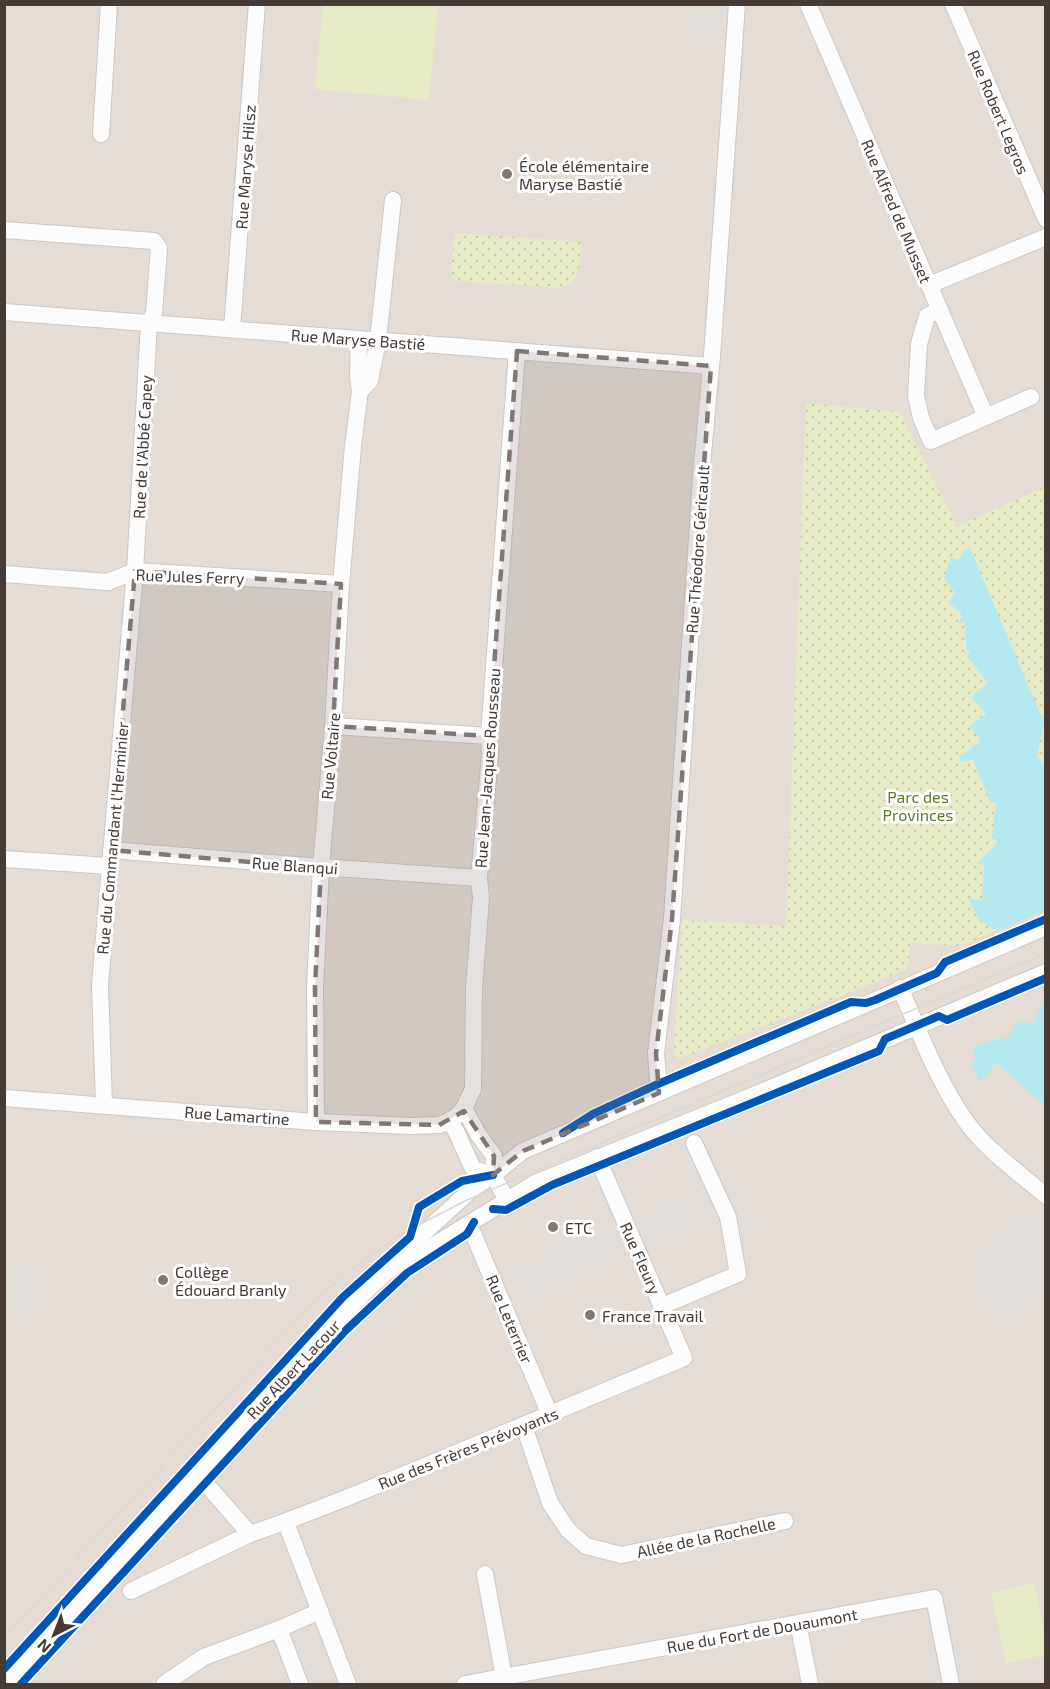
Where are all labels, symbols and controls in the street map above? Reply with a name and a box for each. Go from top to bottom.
street label: Rue Robert Legros [964,47,1034,177]
street label: Rue Maryse Hilsz [231,104,259,230]
street label: Rue Alfred de Musset [858,136,936,286]
place label: École élémentaire Maryse Bastié [519,156,649,193]
marker: École élémentaire Maryse Bastié [500,167,514,181]
street label: Rue Maryse Bastié [290,325,426,353]
street label: Rue de l'Abbé Capey [129,374,155,520]
street label: Rue Théodore Géricault [682,464,712,634]
street label: Rue Jules Ferry [135,565,245,587]
street label: Rue Jean-Jacques Rousseau [471,667,503,869]
street label: Rue Voltaire [317,712,343,800]
street label: Rue du Commandant l'Herminier [92,720,132,955]
park label: Parc des Provinces [883,787,953,824]
street label: Rue Blanqui [251,853,339,877]
street label: Rue Lamartine [184,1102,290,1128]
place label: ETC [565,1218,592,1237]
street label: Rue Fleury [617,1219,666,1298]
marker: ETC [546,1220,560,1234]
place label: Collège Édouard Branly [175,1262,287,1299]
street label: Rue Leterrier [483,1272,537,1367]
marker: Collège Édouard Branly [156,1273,170,1287]
place label: France Travail [602,1306,703,1325]
marker: France Travail [583,1308,597,1322]
street label: Rue Albert Lacour [242,1315,344,1423]
street label: Rue des Frères Prévoyants [375,1403,561,1493]
street label: Allée de la Rochelle [635,1513,777,1561]
street label: Rue du Fort de Douaumont [665,1604,859,1656]
north arrow [24,1605,84,1665]
text: N [33,1636,54,1657]

